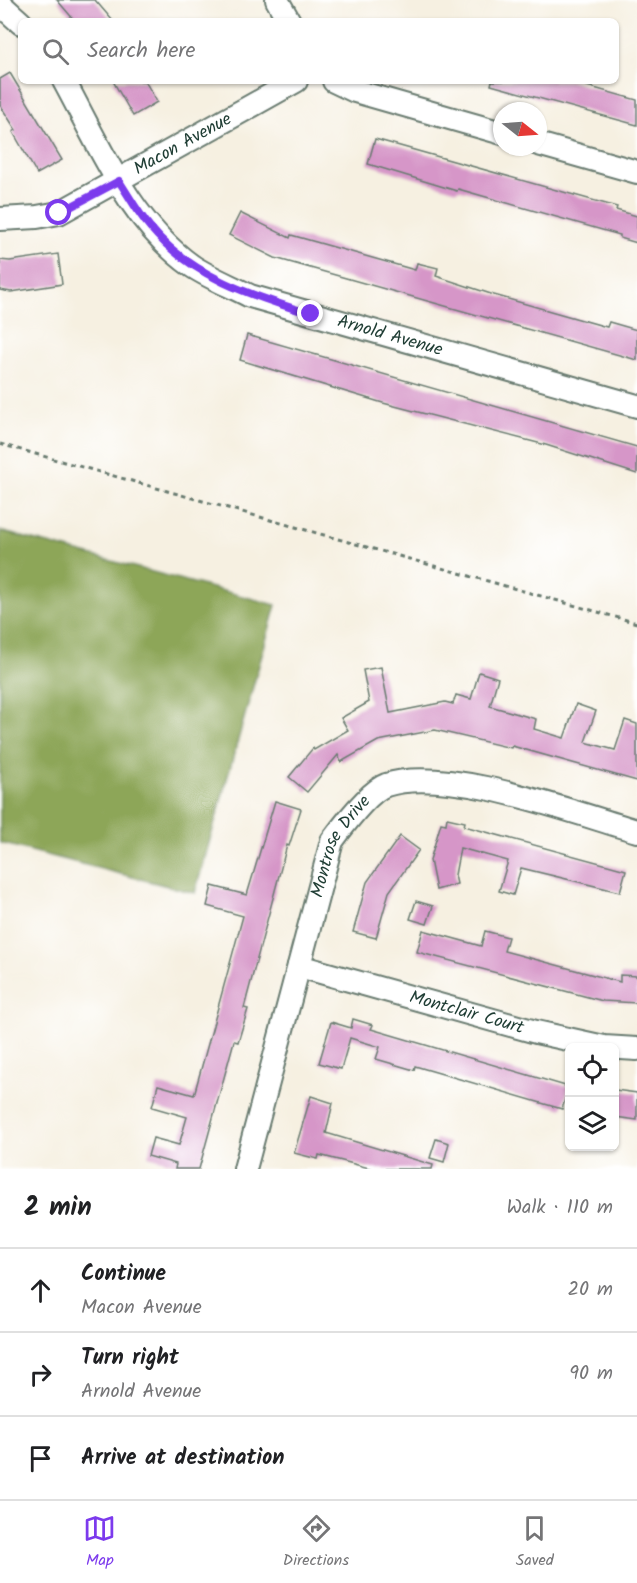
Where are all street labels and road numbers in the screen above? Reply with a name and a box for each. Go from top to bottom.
street label: Macon Avenue [128,105,237,183]
street label: Arnold Avenue [334,307,446,365]
street label: Montrose Drive [303,788,378,901]
street label: Montclair Court [406,983,528,1043]

